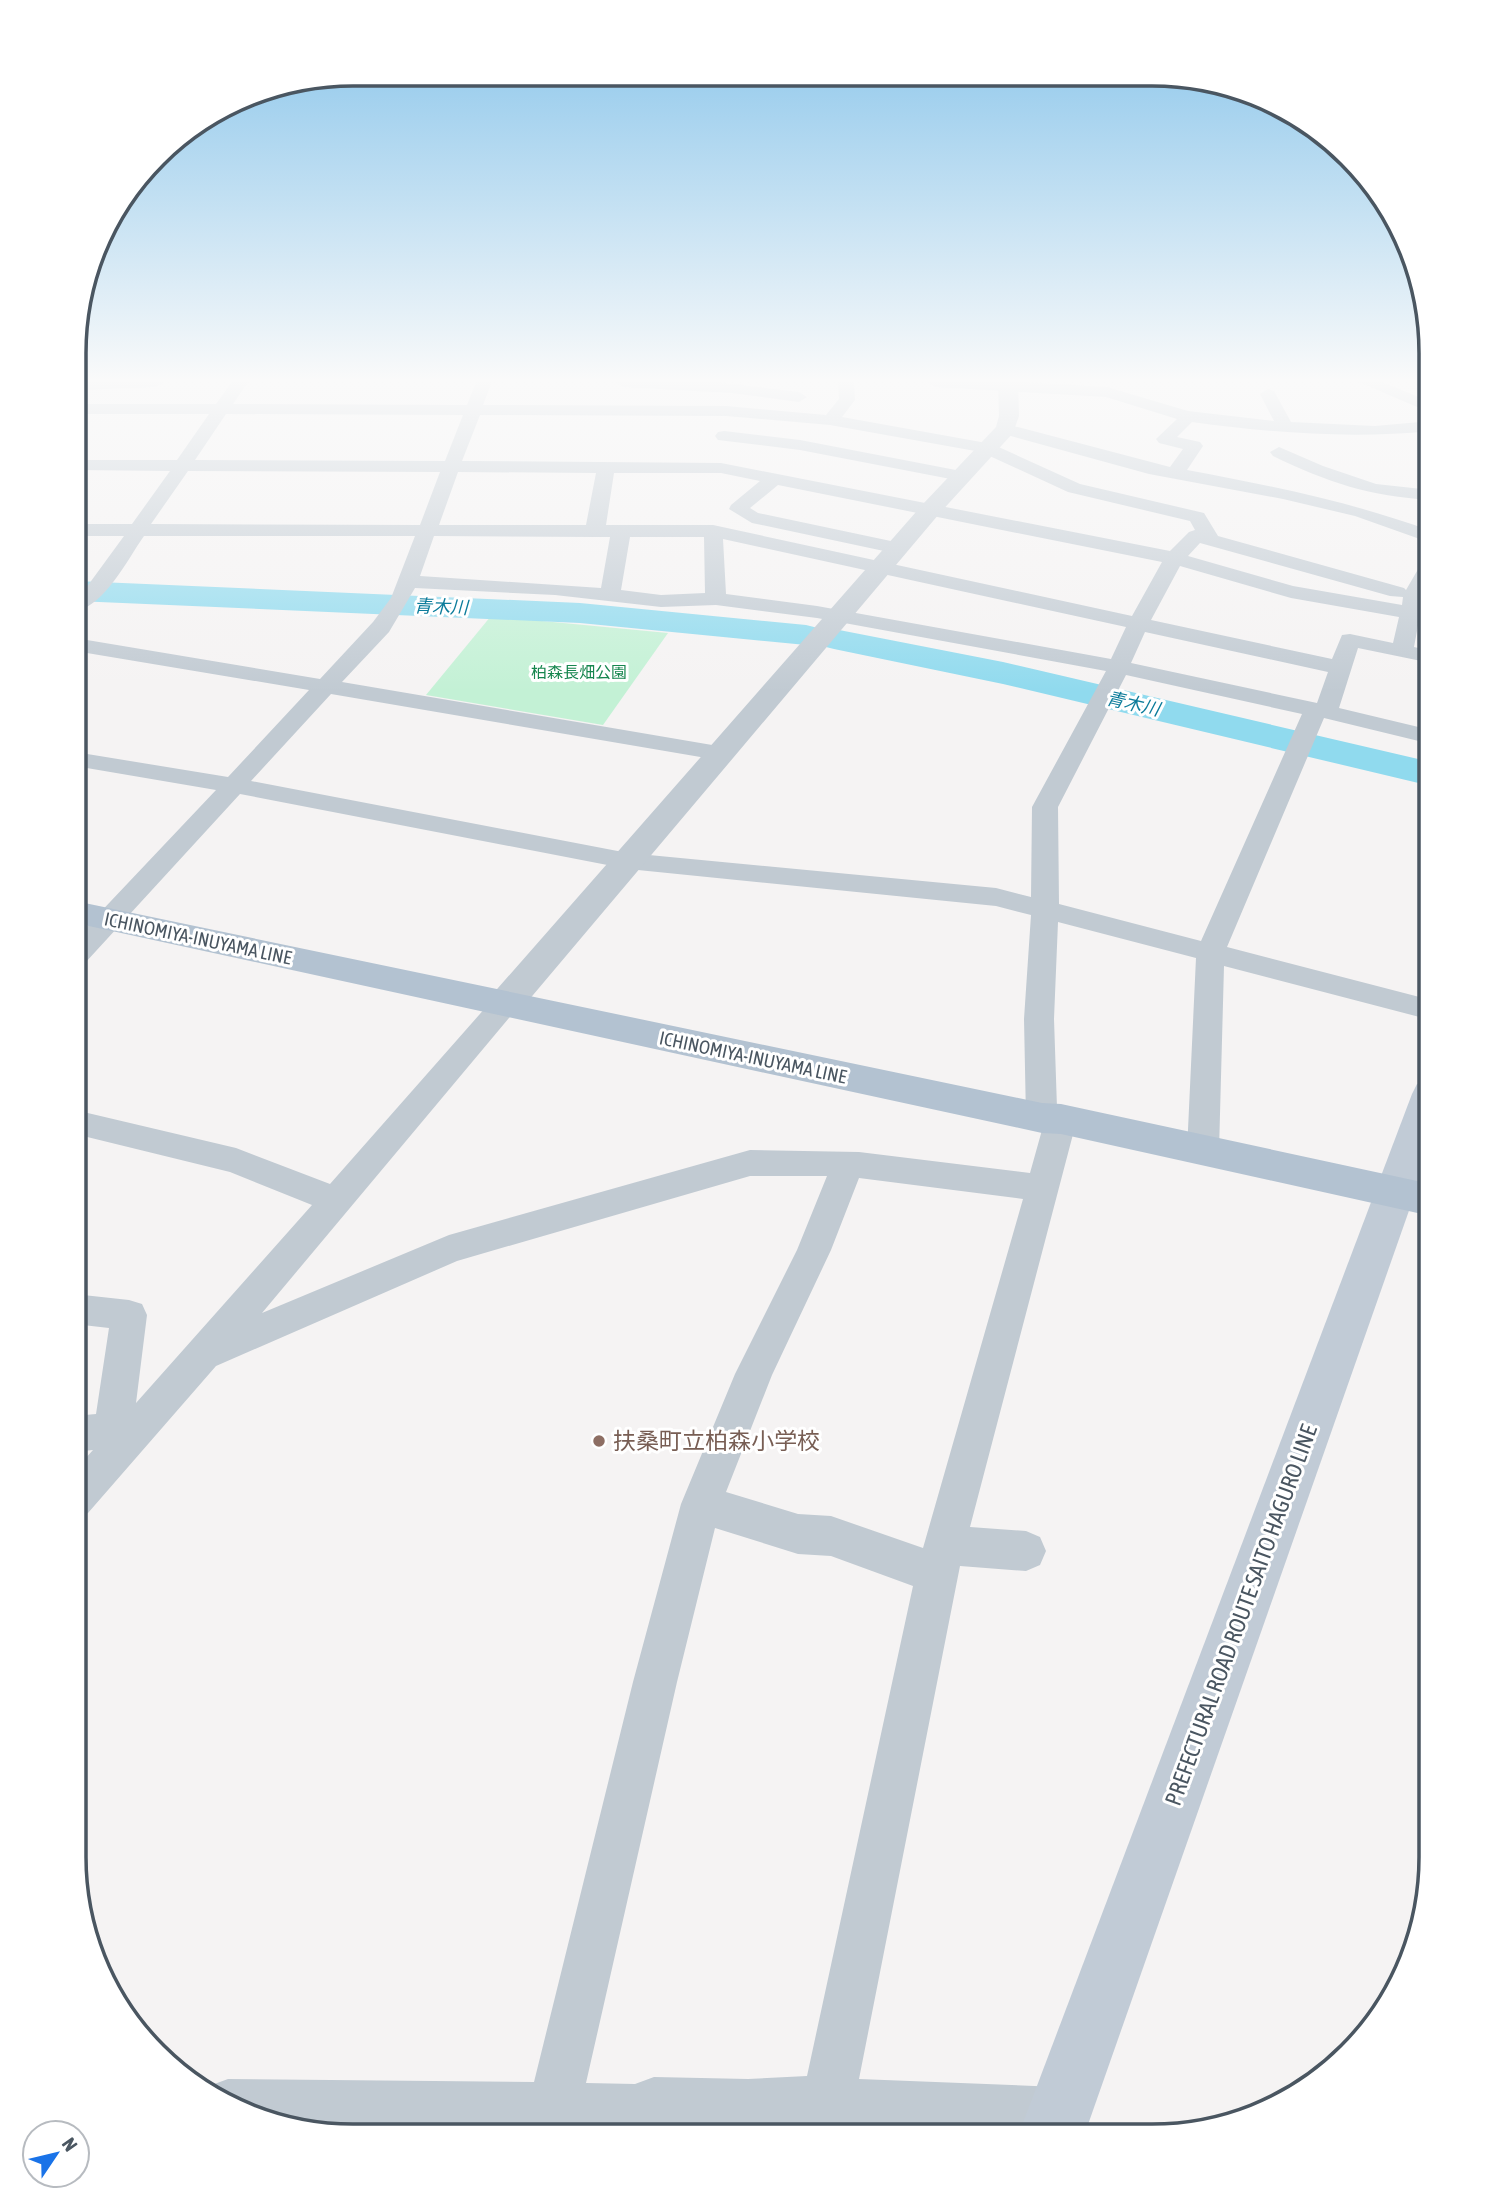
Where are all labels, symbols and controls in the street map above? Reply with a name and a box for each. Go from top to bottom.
water label: 青木川 [414,595,470,618]
park label: 柏森長畑公園 [531,663,627,681]
water label: 青木川 [1104,687,1164,720]
street label: ICHINOMIYA-INUYAMA LINE [102,907,294,969]
street label: ICHINOMIYA-INUYAMA LINE [657,1026,849,1088]
street label: PREFECTURAL ROAD ROUTE SAITO HAGURO LINE [1160,1421,1322,1809]
place label: 扶桑町立柏森小学校 [613,1428,820,1454]
marker: 扶桑町立柏森小学校 [591,1433,607,1449]
north arrow [21,2119,91,2189]
text: N [58,2133,82,2155]

